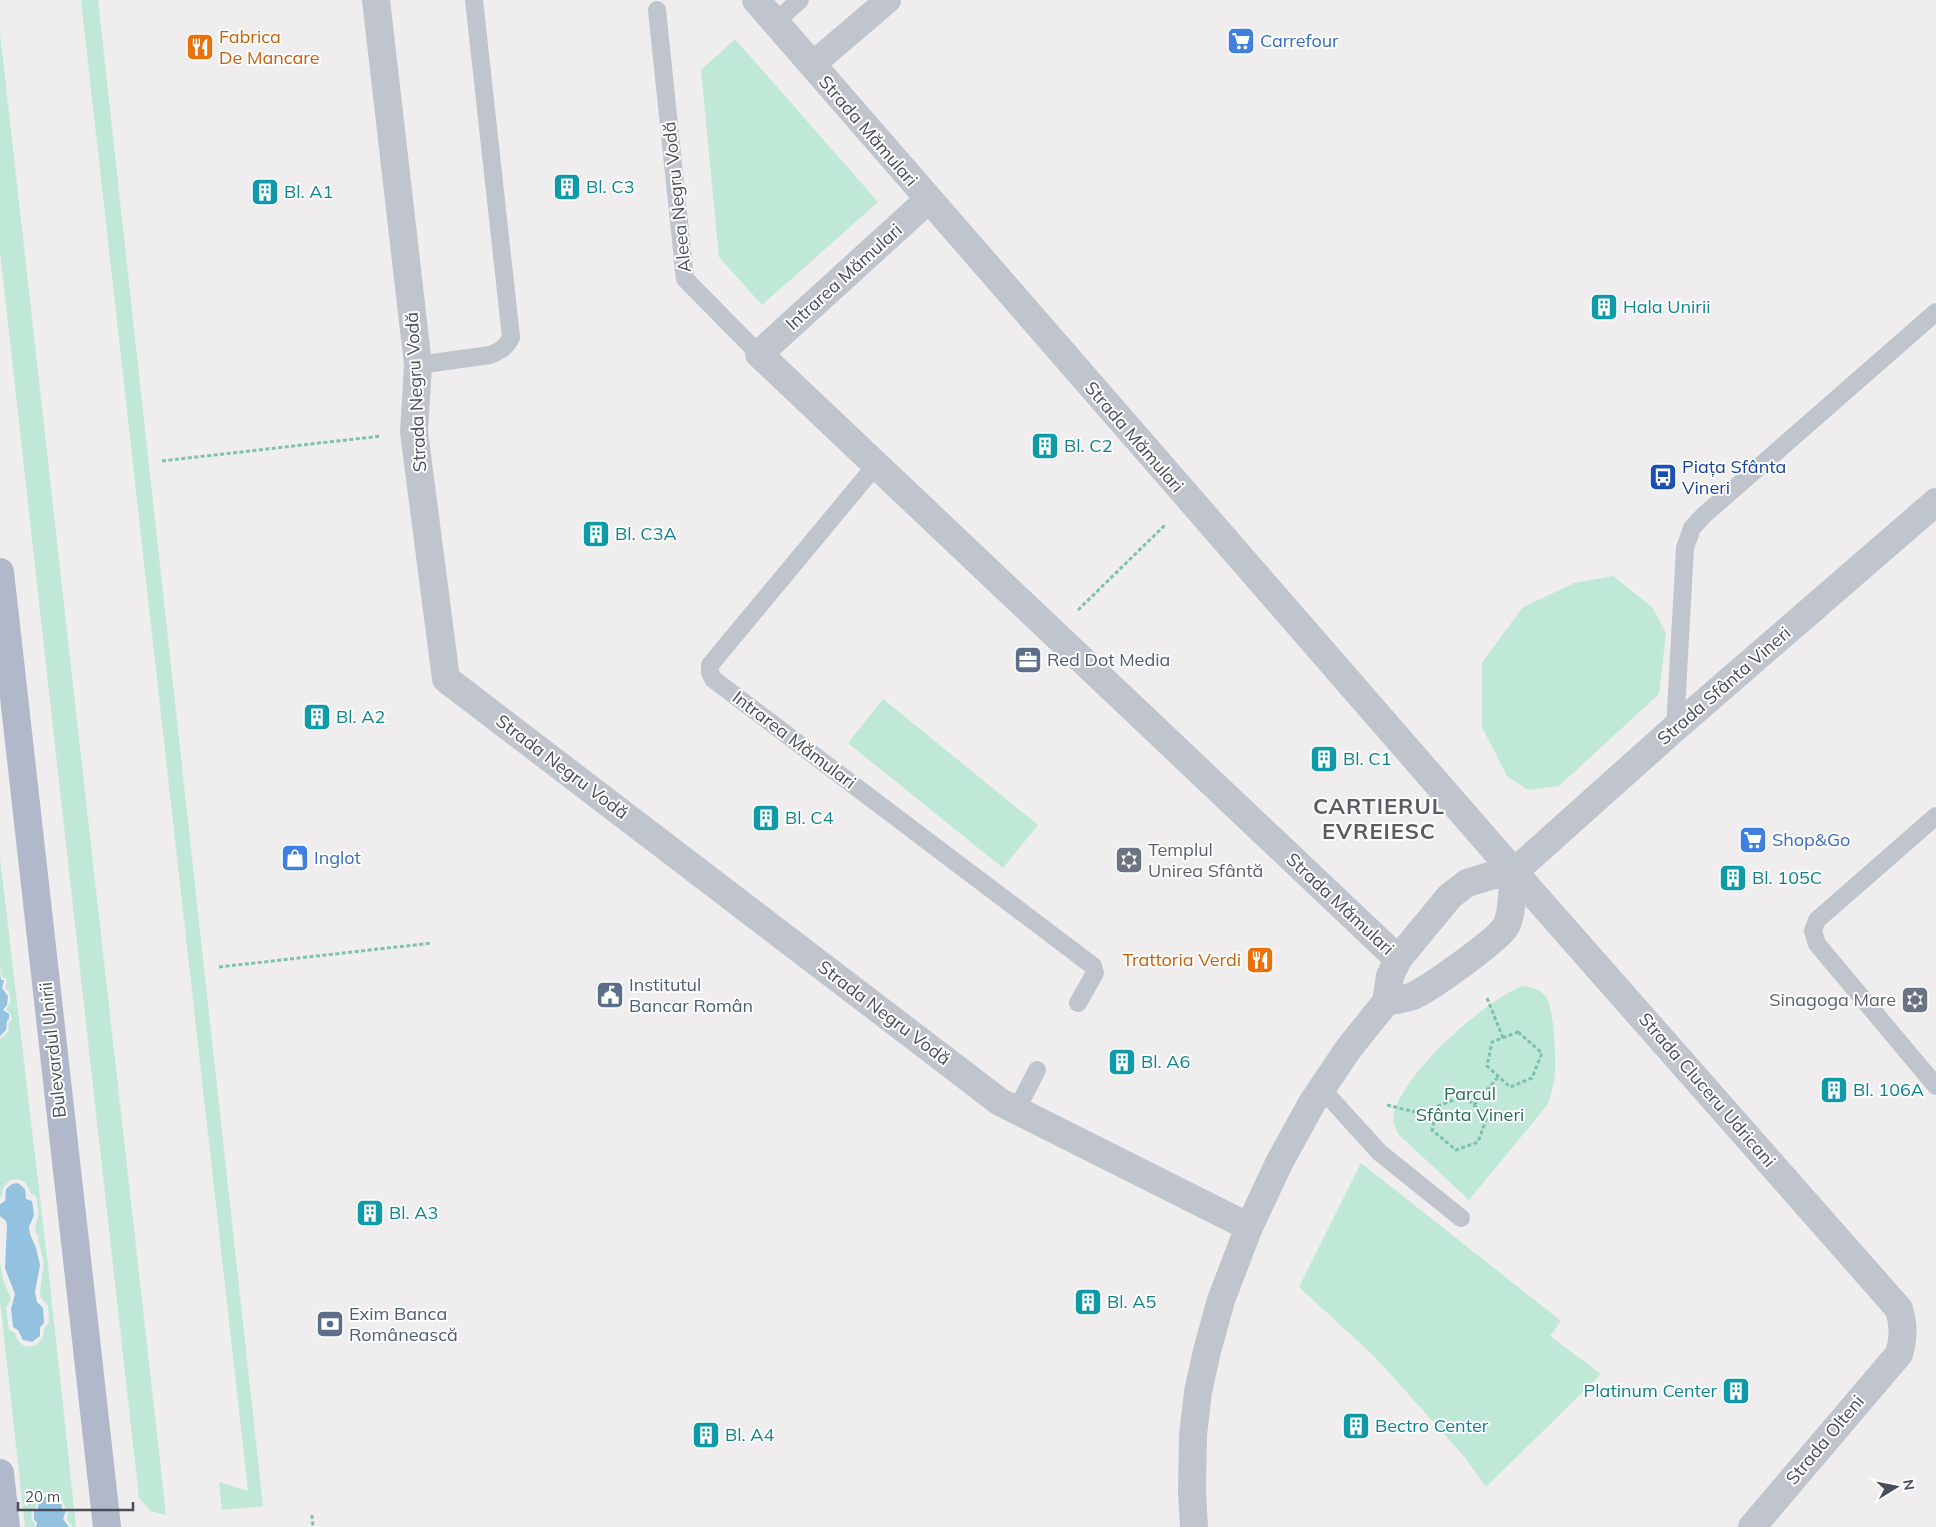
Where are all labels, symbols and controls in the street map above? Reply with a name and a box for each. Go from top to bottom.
place label: Fabrica De Mancare [219,25,320,69]
supermarket icon: Carrefour [1226,26,1256,56]
place label: Carrefour [1260,29,1339,52]
restaurant icon: Fabrica De Mancare [185,32,215,62]
street label: Strada Mămulari [814,71,923,191]
street label: Aleea Negru Vodă [657,120,696,274]
building icon: Bl. C3 [552,172,582,202]
place label: Bl. C3 [586,175,634,198]
building icon: Bl. A1 [250,177,280,207]
place label: Bl. A1 [284,180,333,203]
street label: Intrarea Mămulari [781,218,907,335]
building icon: Hala Unirii [1589,292,1619,322]
place label: Hala Unirii [1623,295,1710,318]
street label: Strada Negru Vodă [400,311,431,473]
street label: Strada Mămulari [1080,377,1189,497]
building icon: Bl. C2 [1030,431,1060,461]
place label: Bl. C2 [1064,434,1112,457]
place label: Piața Sfânta Vineri [1682,455,1786,499]
bus stop icon: Piața Sfânta Vineri [1648,462,1678,492]
building icon: Bl. C3A [581,519,611,549]
place label: Bl. C3A [615,522,677,545]
street label: Strada Sfânta Vineri [1652,621,1795,750]
office icon: Red Dot Media [1013,645,1043,675]
place label: Red Dot Media [1047,648,1170,671]
street label: Intrarea Mămulari [728,686,861,794]
building icon: Bl. A2 [302,702,332,732]
place label: Bl. A2 [336,705,385,728]
street label: Strada Negru Vodă [491,709,633,824]
building icon: Bl. C1 [1309,744,1339,774]
place label: Bl. C1 [1343,747,1391,770]
district label: CARTIERUL EVREIESC [1313,792,1445,845]
building icon: Bl. C4 [751,803,781,833]
place label: Bl. C4 [785,806,834,829]
supermarket icon: Shop&Go [1738,825,1768,855]
place label: Shop&Go [1772,828,1850,851]
place label: Templul Unirea Sfântă [1148,838,1263,882]
shop icon: Inglot [280,843,310,873]
synagogue icon: Templul Unirea Sfântă [1114,845,1144,875]
place label: Inglot [314,846,361,869]
street label: Strada Mămulari [1282,848,1399,960]
building icon: Bl. 105C [1718,863,1748,893]
place label: Bl. 105C [1752,866,1822,889]
restaurant icon: Trattoria Verdi [1245,945,1275,975]
place label: Trattoria Verdi [1123,948,1241,971]
street label: Strada Negru Vodă [813,955,955,1070]
place label: Institutul Bancar Român [629,973,753,1017]
public building icon: Institutul Bancar Român [595,980,625,1010]
street label: Bulevardul Unirii [34,981,71,1119]
synagogue icon: Sinagoga Mare [1900,985,1930,1015]
place label: Sinagoga Mare [1769,988,1896,1011]
street label: Strada Cluceru Udricani [1634,1008,1781,1172]
building icon: Bl. A6 [1107,1047,1137,1077]
place label: Bl. A6 [1141,1050,1190,1073]
building icon: Bl. 106A [1819,1075,1849,1105]
place label: Bl. 106A [1853,1078,1924,1101]
park label: Parcul Sfânta Vineri [1416,1082,1524,1126]
building icon: Bl. A3 [355,1198,385,1228]
place label: Bl. A3 [389,1201,438,1224]
building icon: Bl. A5 [1073,1287,1103,1317]
place label: Bl. A5 [1107,1290,1157,1313]
place label: Exim Banca Românească [349,1302,458,1346]
bank icon: Exim Banca Românească [315,1309,345,1339]
building icon: Platinum Center [1721,1376,1751,1406]
place label: Platinum Center [1584,1379,1717,1402]
street label: Strada Olteni [1780,1390,1869,1489]
building icon: Bectro Center [1341,1411,1371,1441]
place label: Bectro Center [1375,1414,1489,1437]
building icon: Bl. A4 [691,1420,721,1450]
place label: Bl. A4 [725,1423,775,1446]
north arrow [1871,1462,1921,1512]
text: N [1899,1478,1919,1492]
scale bar [18,1480,132,1512]
text: 20 m [25,1487,60,1506]

